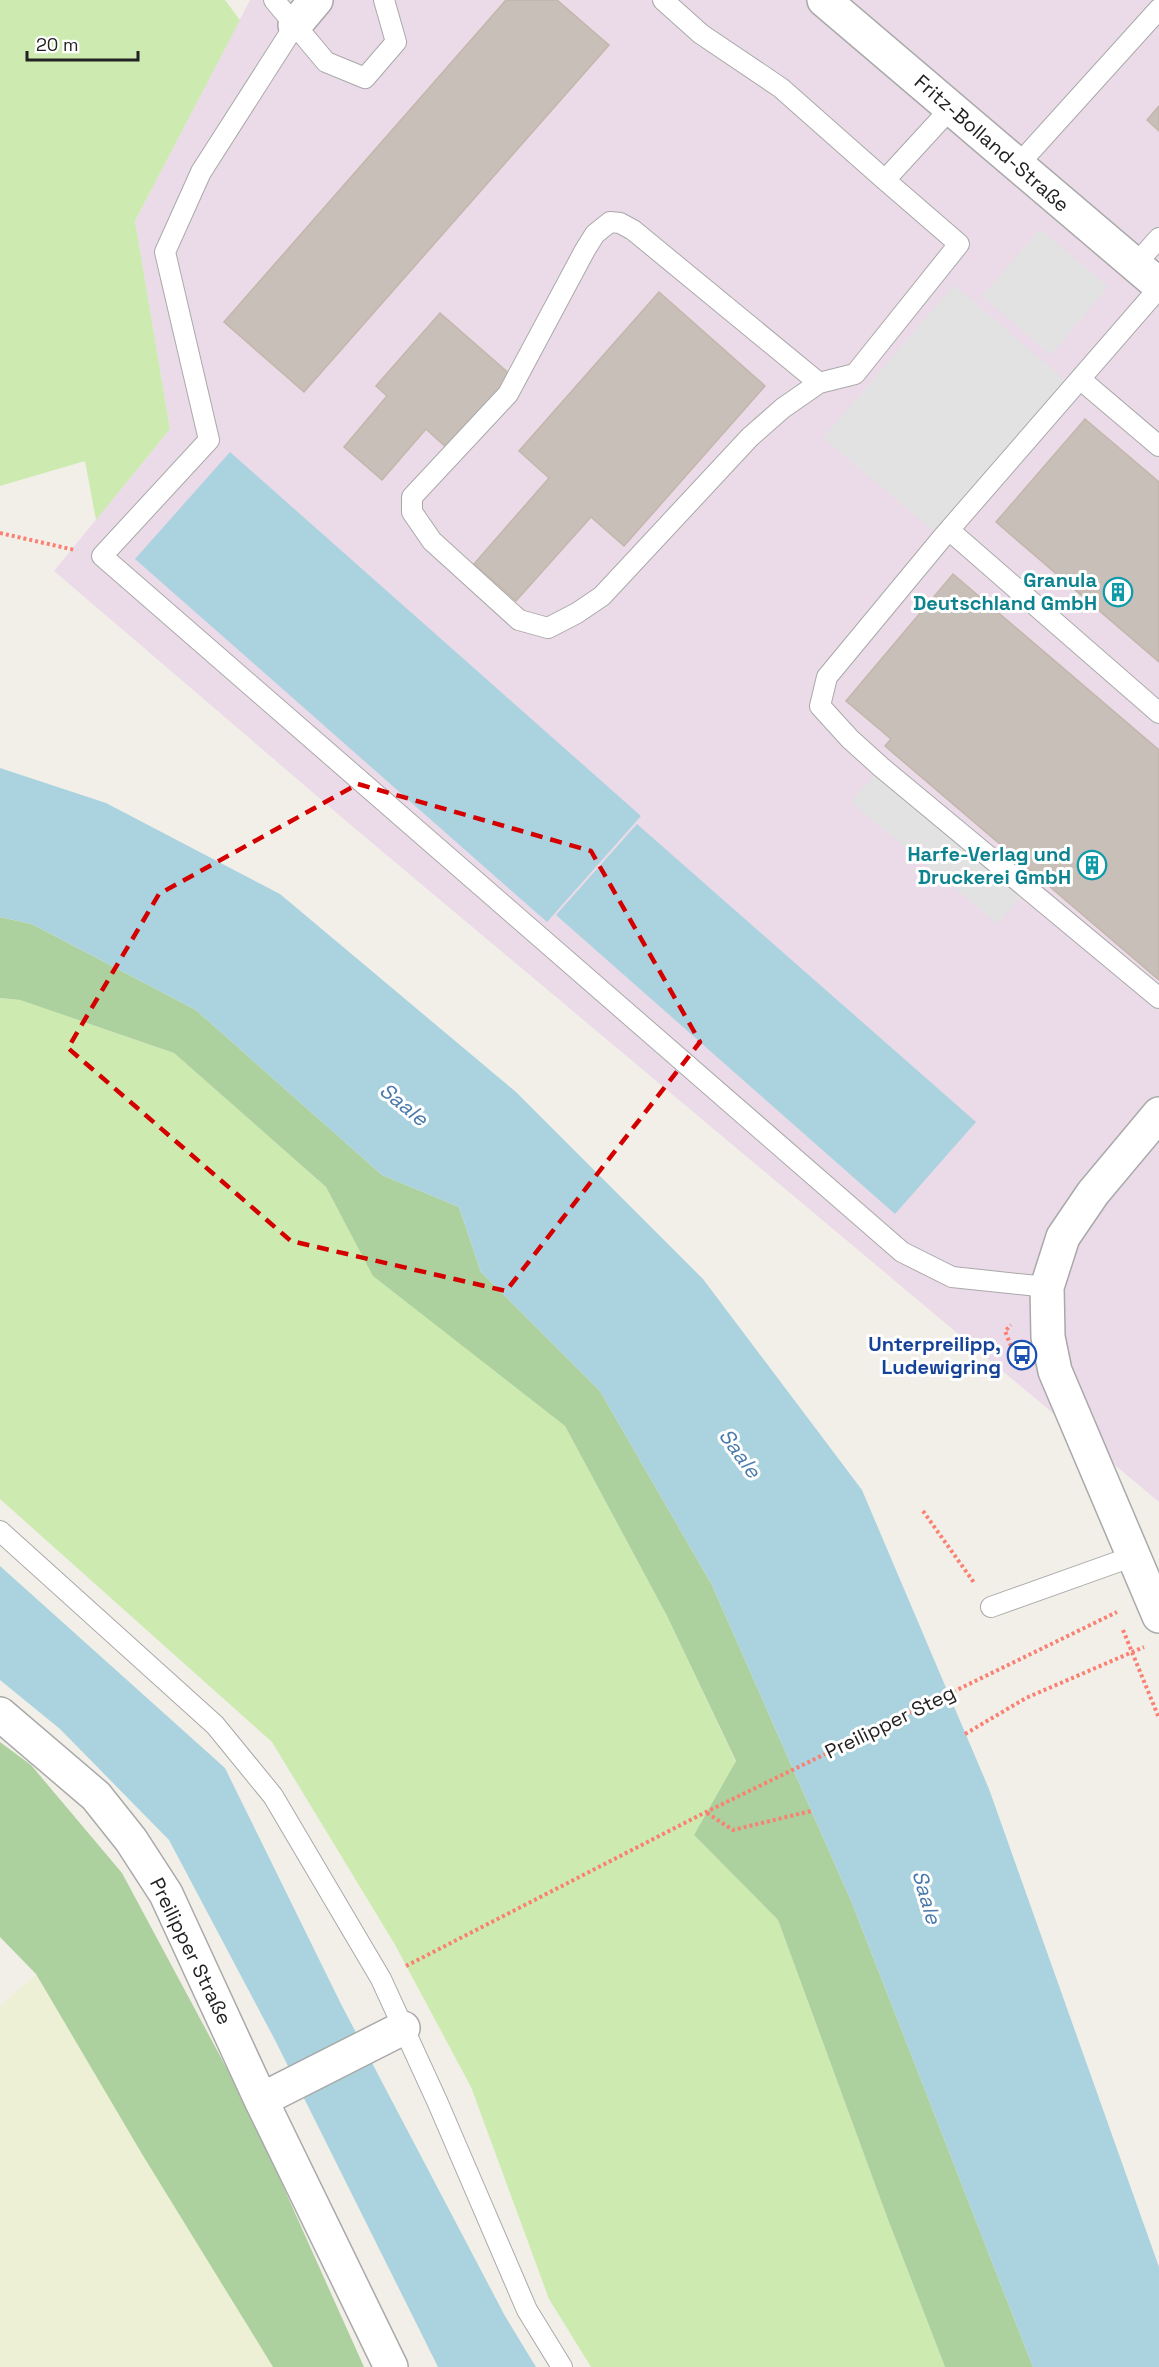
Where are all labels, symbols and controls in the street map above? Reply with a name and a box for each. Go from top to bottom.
scale bar [27,24,138,62]
text: 20 m [36,33,79,56]
street label: Fritz-Bolland-Straße [909,69,1075,217]
place label: Granula Deutschland GmbH [913,567,1097,616]
building icon: Granula Deutschland GmbH [1102,576,1134,608]
place label: Harfe-Verlag und Druckerei GmbH [907,841,1071,890]
building icon: Harfe-Verlag und Druckerei GmbH [1076,849,1108,881]
water label: Saale [374,1076,435,1133]
place label: Unterpreilipp, Ludewigring [868,1331,1001,1380]
bus stop icon: Unterpreilipp, Ludewigring [1006,1339,1038,1371]
water label: Saale [713,1423,768,1484]
street label: Preilipper Steg [821,1679,959,1765]
water label: Saale [906,1867,948,1928]
street label: Preilipper Straße [144,1873,238,2029]

